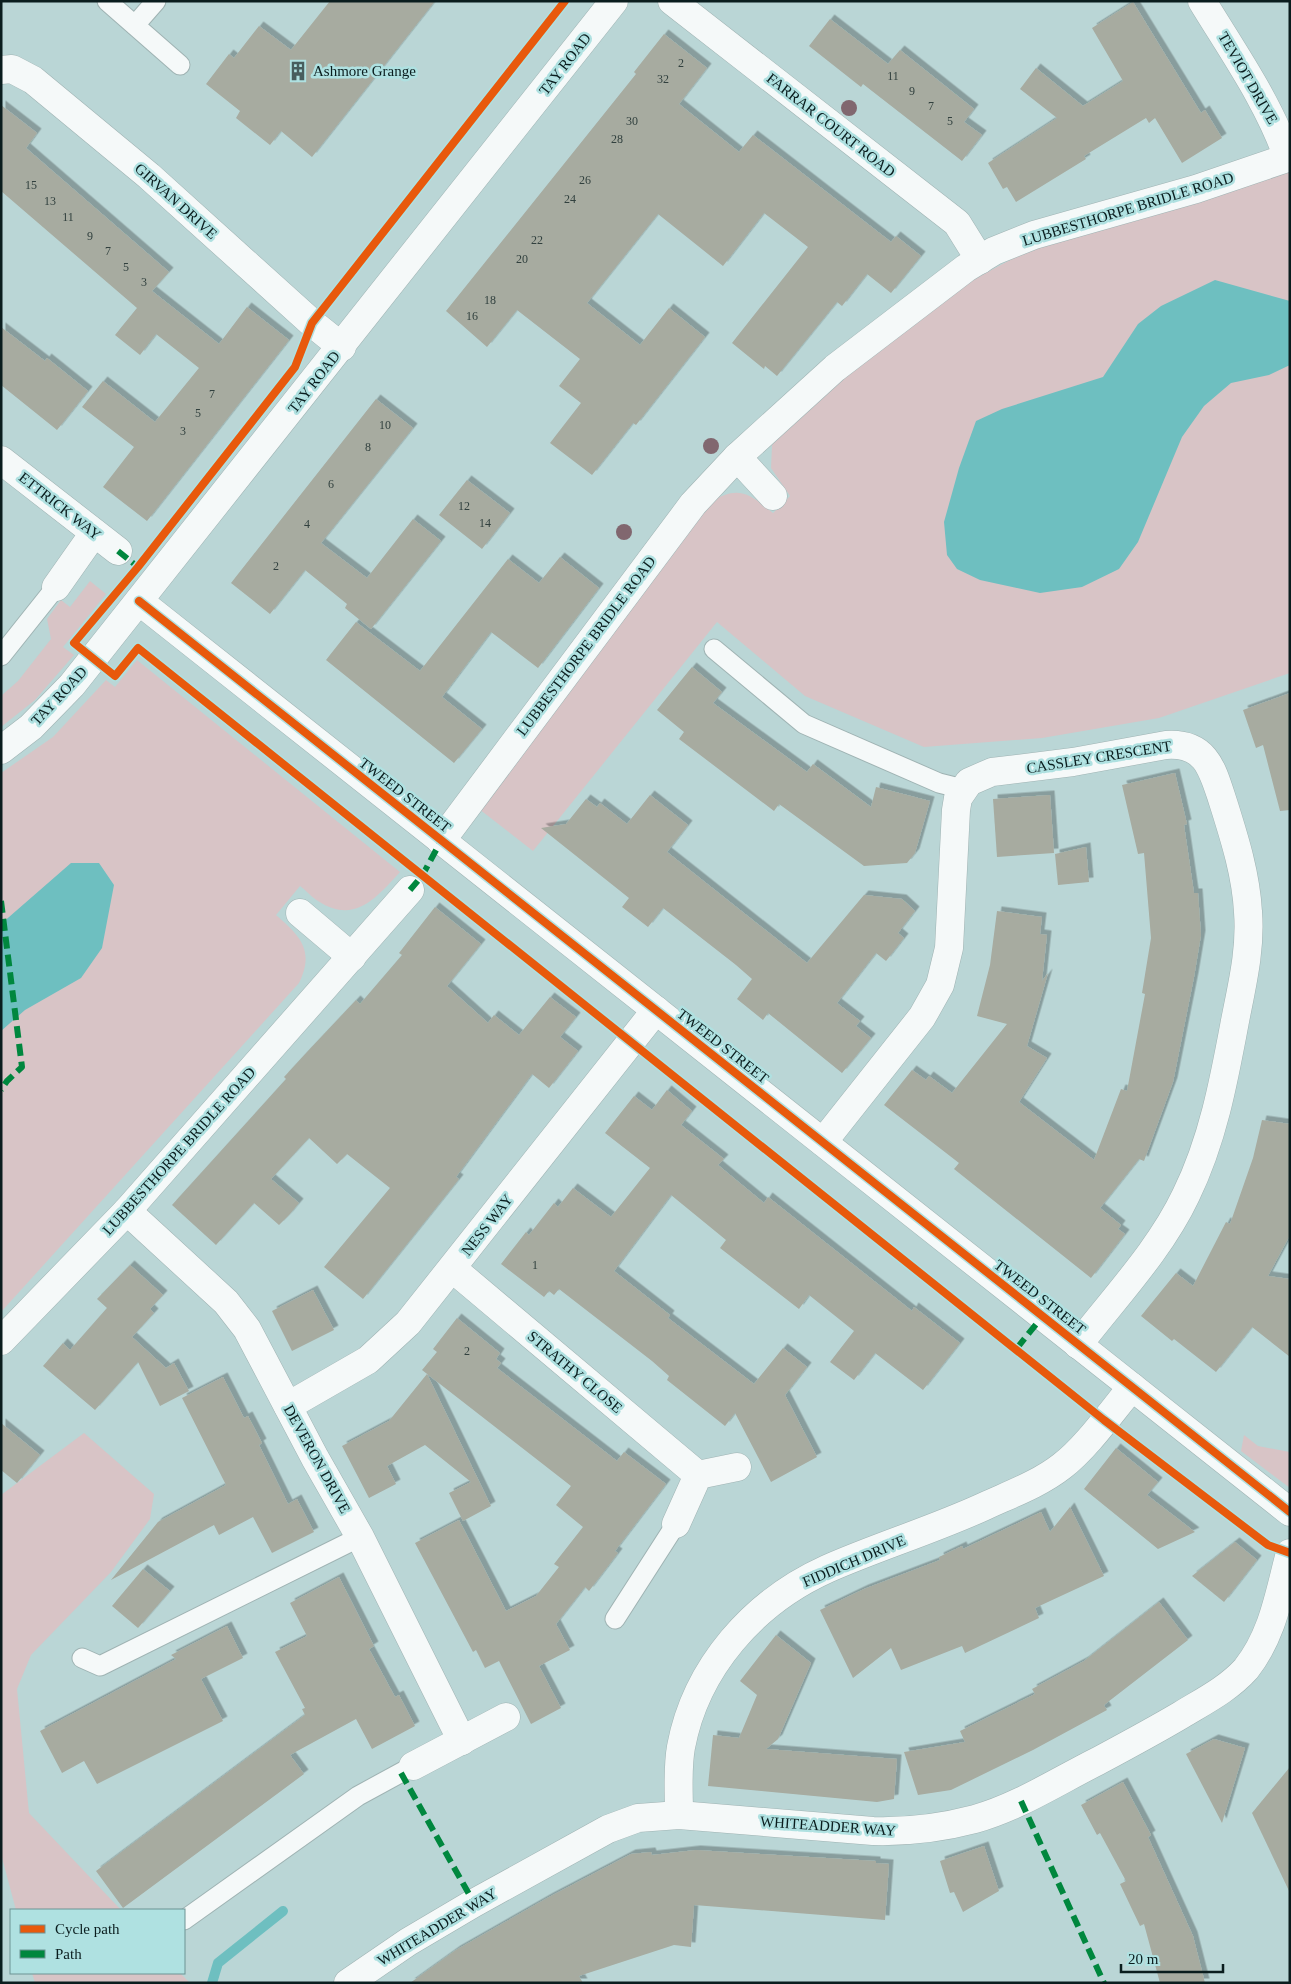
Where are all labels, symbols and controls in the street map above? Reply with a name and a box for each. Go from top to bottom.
street label: TEVIOT DRIVE [1215,29,1281,127]
street label: TAY ROAD [536,30,594,98]
house number: 2 [678,56,684,70]
building icon: Ashmore Grange [287,60,309,82]
place label: Ashmore Grange [313,63,416,79]
house number: 11 [887,69,899,83]
street label: FARRAR COURT ROAD [764,70,899,180]
house number: 32 [657,72,669,86]
house number: 9 [909,84,915,98]
house number: 7 [928,99,934,113]
house number: 30 [626,114,638,128]
house number: 5 [947,114,953,128]
house number: 28 [611,132,623,146]
street label: GIRVAN DRIVE [132,160,220,242]
street label: LUBBESTHORPE BRIDLE ROAD [1020,169,1236,249]
house number: 26 [579,173,591,187]
house number: 15 [25,178,37,192]
house number: 24 [564,192,576,206]
house number: 13 [44,194,56,208]
house number: 11 [62,210,74,224]
house number: 9 [87,229,93,243]
house number: 22 [531,233,543,247]
house number: 7 [105,244,111,258]
house number: 20 [516,252,528,266]
house number: 5 [123,260,129,274]
house number: 3 [141,275,147,289]
house number: 18 [484,293,496,307]
house number: 16 [466,309,478,323]
street label: TAY ROAD [285,348,343,416]
house number: 7 [209,387,215,401]
house number: 5 [195,406,201,420]
house number: 10 [379,418,391,432]
house number: 3 [180,424,186,438]
house number: 8 [365,440,371,454]
street label: ETTRICK WAY [16,469,104,543]
house number: 6 [328,477,334,491]
house number: 12 [458,499,470,513]
house number: 14 [479,516,491,530]
house number: 4 [304,517,310,531]
street label: LUBBESTHORPE BRIDLE ROAD [513,553,659,739]
house number: 2 [273,559,279,573]
street label: TAY ROAD [28,663,90,728]
street label: CASSLEY CRESCENT [1025,738,1173,776]
street label: TWEED STREET [356,754,454,836]
street label: TWEED STREET [674,1005,772,1087]
street label: LUBBESTHORPE BRIDLE ROAD [99,1064,259,1238]
street label: NESS WAY [458,1191,516,1259]
street label: TWEED STREET [991,1256,1089,1338]
house number: 1 [532,1258,538,1272]
street label: STRATHY CLOSE [525,1328,625,1416]
house number: 2 [464,1344,470,1358]
street label: DEVERON DRIVE [281,1402,353,1516]
street label: FIDDICH DRIVE [800,1532,908,1590]
street label: WHITEADDER WAY [759,1813,897,1839]
street label: WHITEADDER WAY [374,1885,500,1969]
legend [10,1909,185,1974]
text: Cycle path [55,1921,120,1937]
scale bar [1121,1942,1224,1974]
text: Path [55,1946,82,1962]
text: 20 m [1128,1951,1159,1967]

